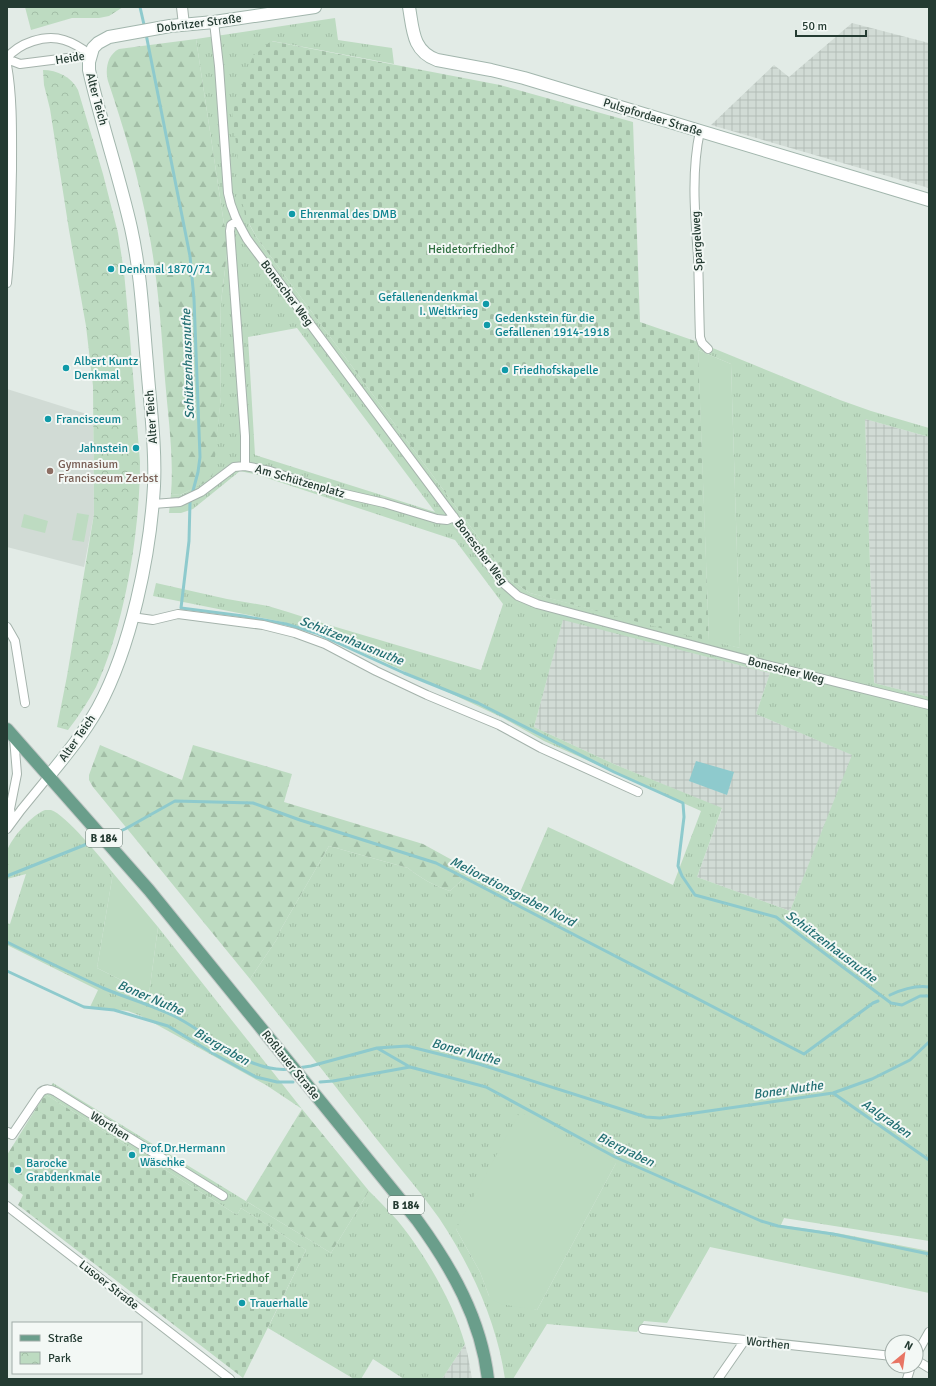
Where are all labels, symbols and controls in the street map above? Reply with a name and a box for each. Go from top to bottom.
street label: Dobritzer Straße [156,11,242,36]
scale bar [796,12,866,38]
text: 50 m [802,19,827,34]
street label: Heide [54,49,86,68]
street label: Alter Teich [82,71,111,127]
street label: Pulspfordaer Straße [601,95,704,140]
place label: Ehrenmal des DMB [300,207,397,222]
marker: Ehrenmal des DMB [287,209,297,219]
street label: Spargelweg [688,211,707,271]
park label: Heidetorfriedhof [428,242,515,257]
street label: Bonescher Weg [257,257,316,329]
place label: Denkmal 1870/71 [119,262,211,277]
marker: Denkmal 1870/71 [106,264,116,274]
place label: Gefallenendenkmal I. Weltkrieg [378,290,478,319]
marker: Gefallenendenkmal I. Weltkrieg [481,299,491,309]
water label: Schützenhausnuthe [178,307,198,419]
place label: Gedenkstein für die Gefallenen 1914-1918 [495,311,609,340]
marker: Gedenkstein für die Gefallenen 1914-1918 [482,320,492,330]
place label: Albert Kuntz Denkmal [74,354,138,383]
marker: Albert Kuntz Denkmal [61,363,71,373]
place label: Friedhofskapelle [513,363,598,378]
marker: Friedhofskapelle [500,365,510,375]
street label: Alter Teich [142,389,161,444]
place label: Francisceum [56,412,121,427]
marker: Francisceum [43,414,53,424]
place label: Jahnstein [79,441,128,456]
marker: Jahnstein [131,443,141,453]
place label: Gymnasium Francisceum Zerbst [58,457,158,486]
street label: Am Schützenplatz [253,461,346,501]
marker: Gymnasium Francisceum Zerbst [45,466,55,476]
street label: Bonescher Weg [451,516,510,588]
water label: Schützenhausnuthe [297,613,407,670]
street label: Bonescher Weg [746,654,826,687]
street label: Alter Teich [56,712,99,765]
road number: B 184 [86,829,122,847]
water label: Meliorationsgraben Nord [447,853,580,931]
water label: Schützenhausnuthe [783,907,881,987]
water label: Boner Nuthe [115,977,187,1020]
water label: Biergraben [191,1025,253,1070]
street label: Roßlauer Straße [258,1028,323,1103]
water label: Boner Nuthe [430,1035,503,1069]
water label: Boner Nuthe [752,1077,825,1103]
water label: Aalgraben [859,1096,915,1142]
street label: Worthen [87,1108,132,1144]
water label: Biergraben [595,1129,657,1171]
place label: Prof.Dr.Hermann Wäschke [140,1141,226,1170]
marker: Prof.Dr.Hermann Wäschke [127,1150,137,1160]
place label: Barocke Grabdenkmale [26,1156,100,1185]
marker: Barocke Grabdenkmale [13,1165,23,1175]
road number: B 184 [388,1196,424,1214]
street label: Lusoer Straße [76,1257,142,1313]
park label: Frauentor-Friedhof [171,1271,270,1286]
place label: Trauerhalle [250,1296,308,1311]
marker: Trauerhalle [237,1298,247,1308]
legend [12,1322,142,1374]
text: Straße [48,1331,83,1346]
street label: Worthen [745,1334,791,1353]
north arrow [884,1334,924,1374]
text: N [902,1338,915,1353]
text: Park [48,1351,71,1366]

